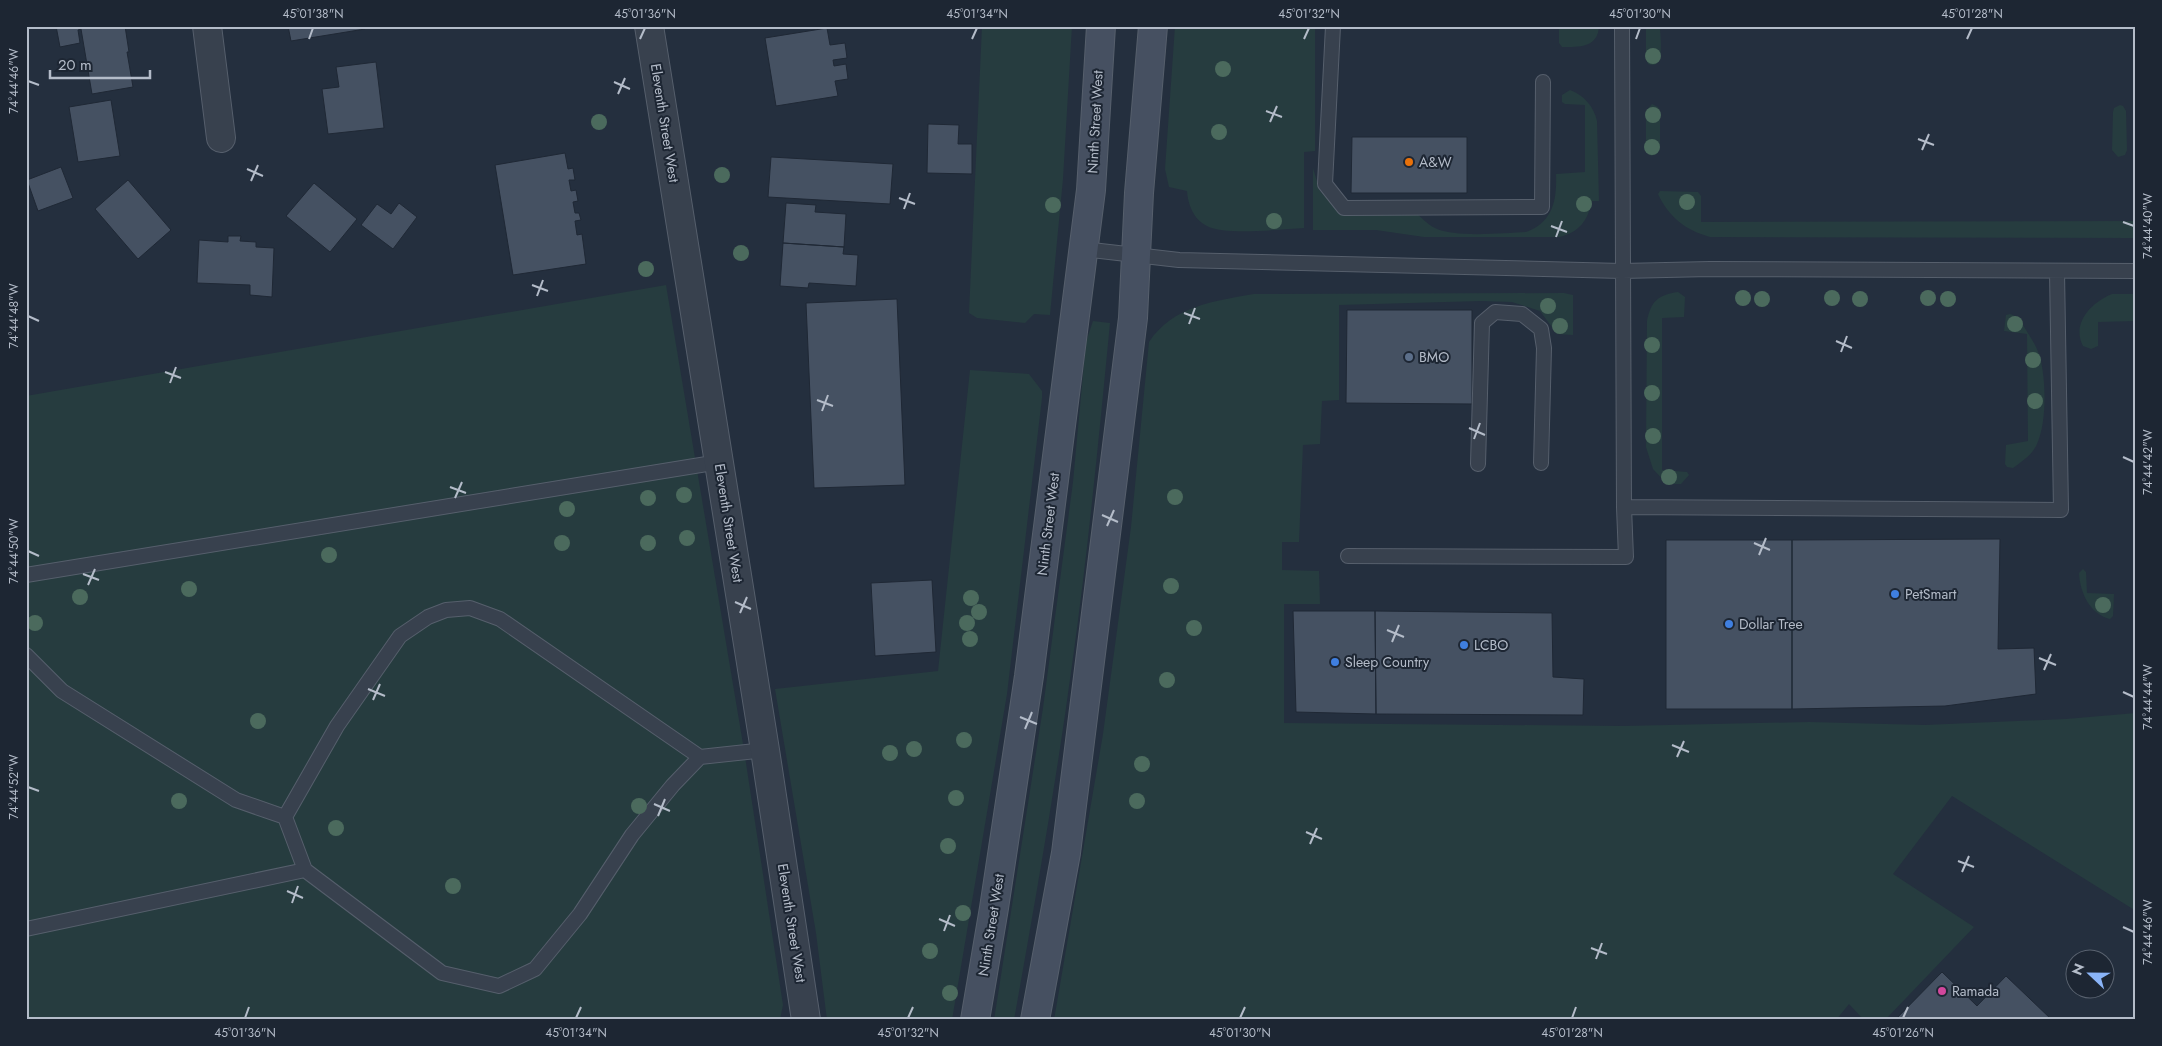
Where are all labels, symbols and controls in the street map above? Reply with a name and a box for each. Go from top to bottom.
text: 45°01'38"N [282,5,344,23]
text: 45°01'36"N [614,5,676,23]
text: 45°01'34"N [946,5,1008,23]
text: 45°01'32"N [1278,5,1340,23]
text: 45°01'30"N [1609,5,1671,23]
text: 45°01'28"N [1941,5,2003,23]
text: 74°44'46"W [5,48,23,114]
scale bar [50,48,150,80]
text: 20 m [58,54,92,76]
street label: Eleventh Street West [646,62,684,184]
street label: Ninth Street West [1082,69,1108,174]
place label: A&W [1419,152,1452,172]
marker: A&W [1403,156,1415,168]
text: 74°44'40"W [2139,193,2157,259]
text: 74°44'48"W [5,283,23,349]
place label: BMO [1419,347,1449,367]
marker: BMO [1403,351,1415,363]
text: 74°44'42"W [2139,429,2157,495]
street label: Eleventh Street West [710,462,748,584]
street label: Ninth Street West [1032,471,1064,576]
text: 74°44'50"W [5,518,23,584]
place label: PetSmart [1905,584,1957,604]
marker: PetSmart [1889,588,1901,600]
place label: Dollar Tree [1739,614,1803,634]
marker: Dollar Tree [1723,618,1735,630]
place label: LCBO [1474,635,1508,655]
marker: LCBO [1458,639,1470,651]
place label: Sleep Country [1345,652,1430,672]
marker: Sleep Country [1329,656,1341,668]
text: 74°44'44"W [2139,664,2157,730]
text: 74°44'52"W [5,754,23,820]
street label: Eleventh Street West [773,862,811,984]
street label: Ninth Street West [973,872,1009,978]
text: 74°44'46"W [2139,899,2157,965]
north arrow [2064,948,2114,998]
text: N [2067,960,2089,978]
place label: Ramada [1952,981,1999,1001]
marker: Ramada [1936,985,1948,997]
text: 45°01'36"N [214,1024,276,1042]
text: 45°01'34"N [545,1024,607,1042]
text: 45°01'32"N [877,1024,939,1042]
text: 45°01'30"N [1209,1024,1271,1042]
text: 45°01'28"N [1541,1024,1603,1042]
text: 45°01'26"N [1872,1024,1934,1042]

